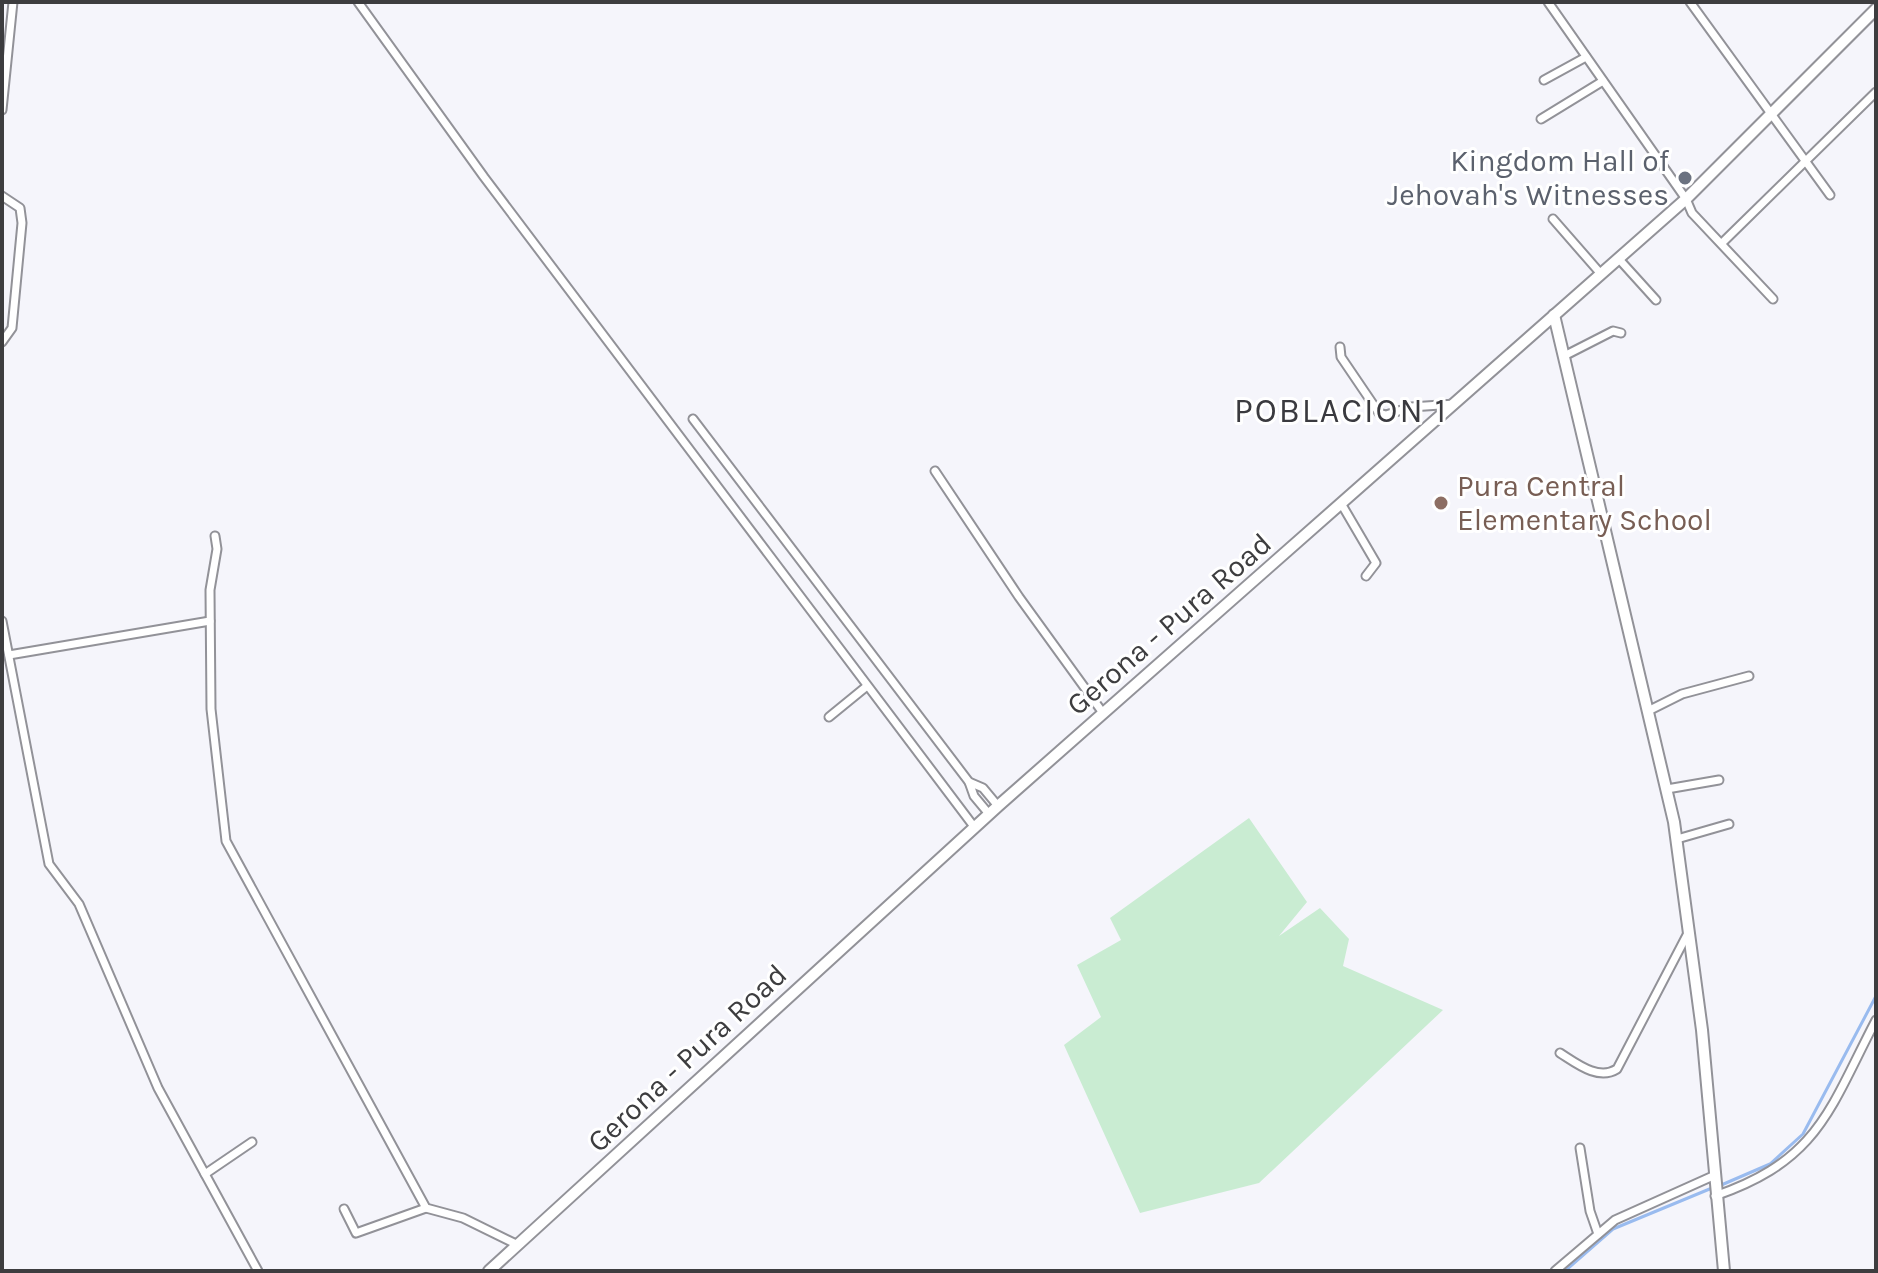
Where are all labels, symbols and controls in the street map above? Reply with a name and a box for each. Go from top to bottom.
place label: Kingdom Hall of Jehovah's Witnesses [1387,143,1670,213]
marker: Kingdom Hall of Jehovah's Witnesses [1676,169,1694,187]
district label: POBLACION 1 [1234,391,1448,431]
place label: Pura Central Elementary School [1457,468,1712,538]
marker: Pura Central Elementary School [1432,494,1450,512]
street label: Gerona - Pura Road [1059,525,1279,723]
street label: Gerona - Pura Road [580,956,794,1160]

